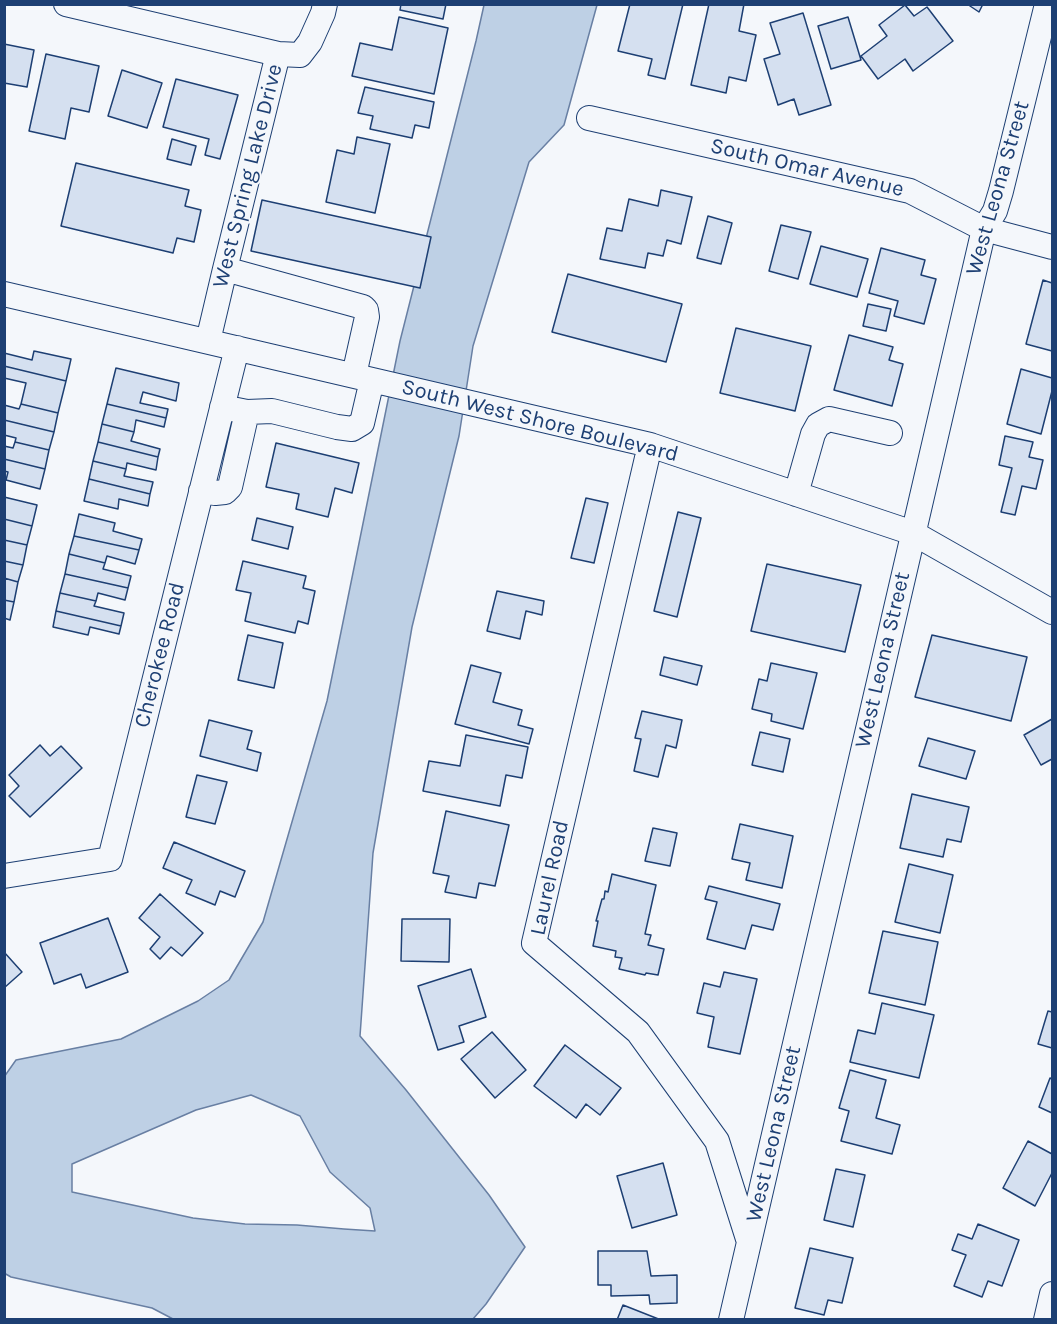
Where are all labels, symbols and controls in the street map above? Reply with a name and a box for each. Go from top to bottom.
street label: West Spring Lake Drive [207,61,289,291]
street label: West Leona Street [961,98,1035,278]
street label: South Omar Avenue [708,133,906,203]
street label: South West Shore Boulevard [399,374,681,468]
street label: West Leona Street [850,569,916,751]
street label: Cherokee Road [129,580,191,730]
street label: Laurel Road [525,818,575,938]
street label: West Leona Street [741,1043,807,1225]

